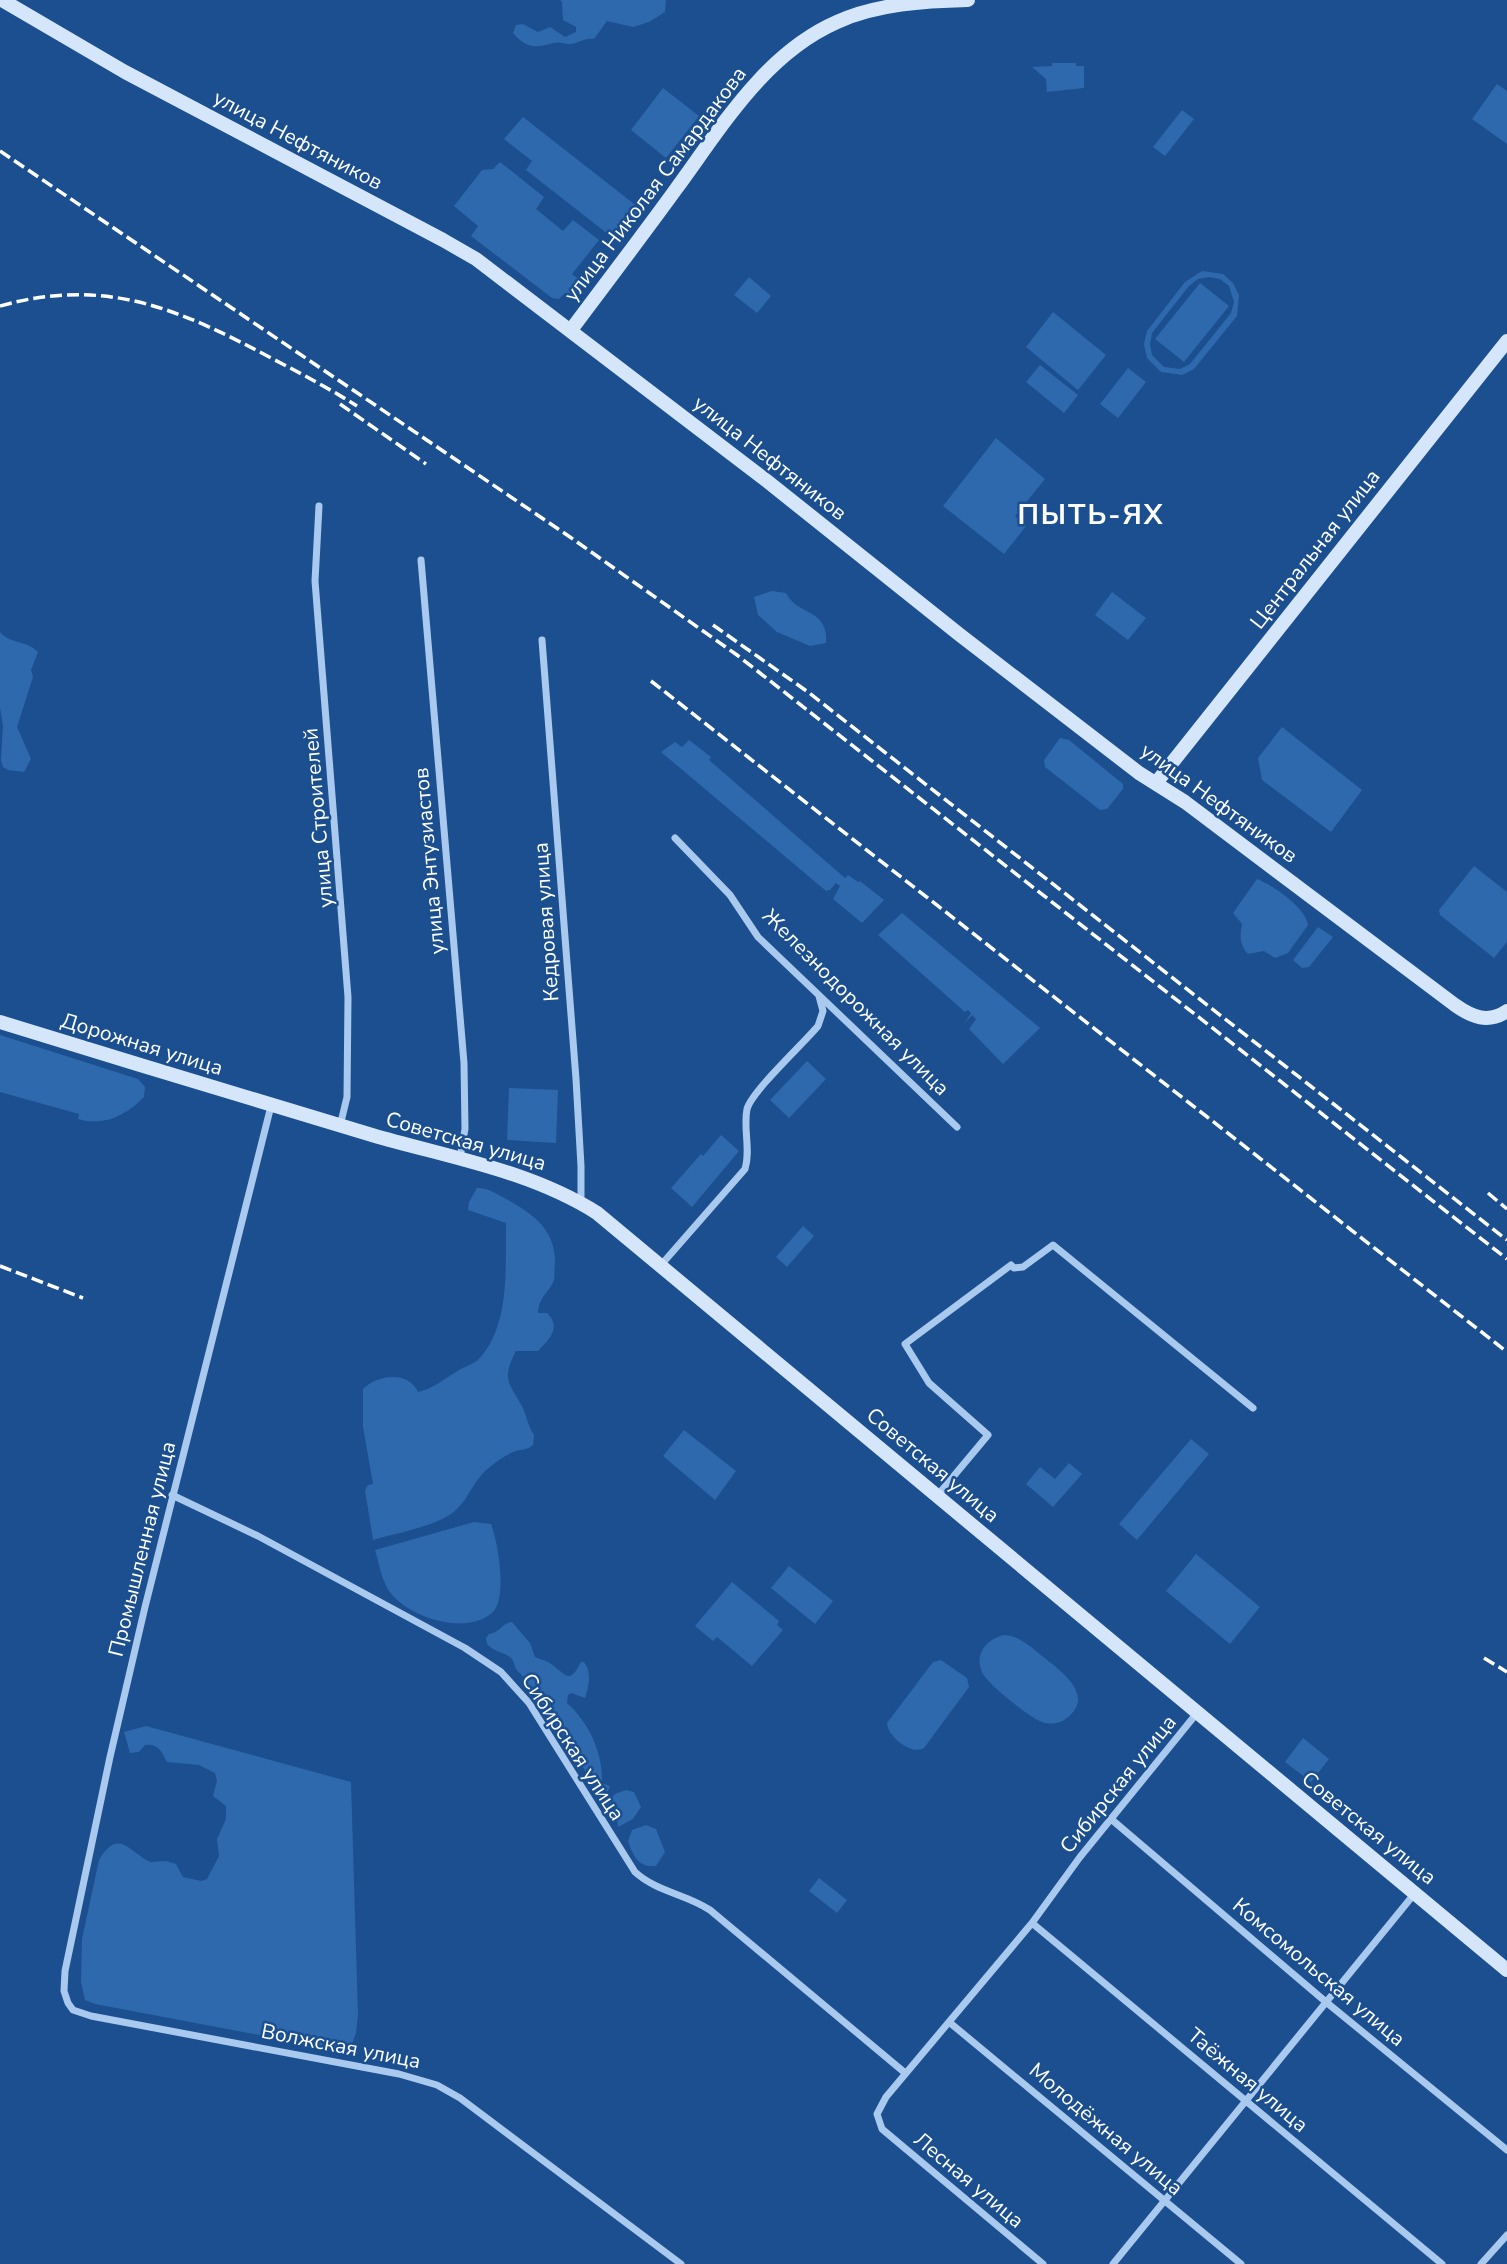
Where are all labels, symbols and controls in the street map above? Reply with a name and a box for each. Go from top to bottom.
street label: улица Николая Самардакова [557,61,753,307]
street label: улица Нефтяников [209,84,387,196]
street label: улица Нефтяников [687,389,853,527]
street label: Центральная улица [1244,463,1386,635]
district label: ПЫТЬ-ЯХ [1017,496,1165,534]
street label: улица Строителей [296,727,340,909]
street label: улица Нефтяников [1135,737,1303,869]
street label: улица Энтузиастов [407,766,451,956]
street label: Кедровая улица [526,841,566,1003]
street label: Железнодорожная улица [756,902,956,1102]
street label: Дорожная улица [58,1006,226,1082]
street label: Советская улица [383,1105,549,1177]
street label: Советская улица [861,1401,1005,1529]
street label: Промышленная улица [102,1438,182,1660]
street label: Сибирская улица [515,1668,631,1826]
street label: Сибирская улица [1053,1709,1183,1859]
street label: Советская улица [1296,1765,1442,1891]
street label: Комсомольская улица [1227,1891,1411,2053]
street label: Волжская улица [259,2017,423,2075]
street label: Таёжная улица [1182,2021,1314,2139]
street label: Молодёжная улица [1023,2056,1189,2202]
street label: Лесная улица [908,2126,1030,2234]

